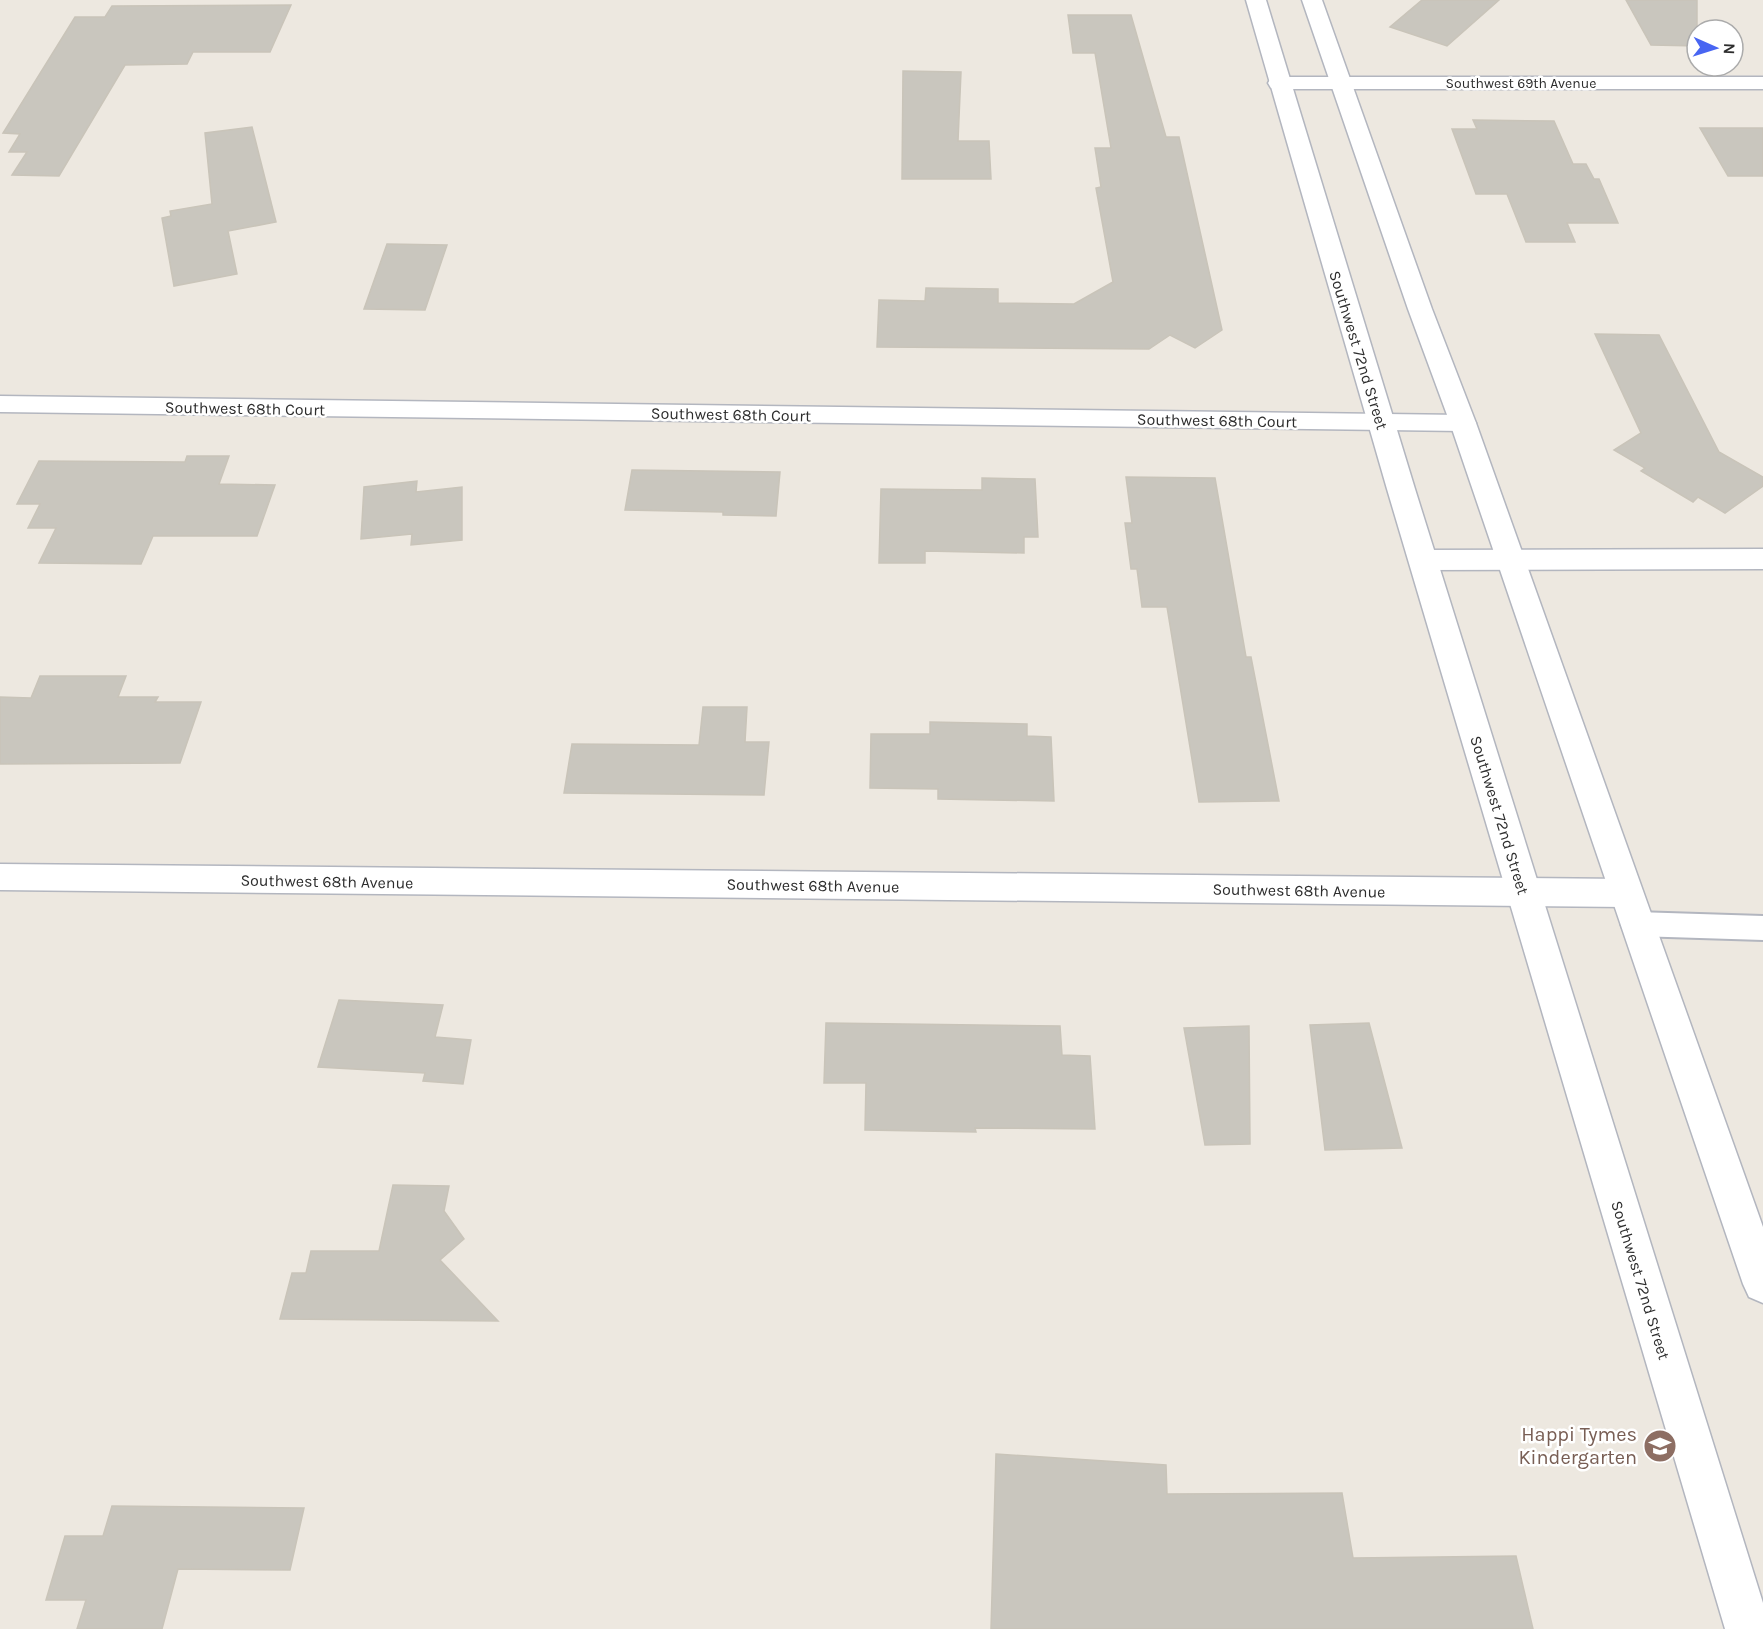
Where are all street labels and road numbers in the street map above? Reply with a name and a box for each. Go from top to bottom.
street label: Southwest 69th Avenue [1446,75,1596,92]
street label: Southwest 72nd Street [1325,268,1392,432]
street label: Southwest 68th Court [165,398,325,419]
street label: Southwest 68th Court [651,404,811,425]
street label: Southwest 68th Court [1137,410,1297,431]
street label: Southwest 72nd Street [1466,733,1533,897]
street label: Southwest 68th Avenue [240,870,414,893]
street label: Southwest 68th Avenue [726,874,900,897]
street label: Southwest 68th Avenue [1212,879,1386,902]
street label: Southwest 72nd Street [1607,1198,1674,1362]

